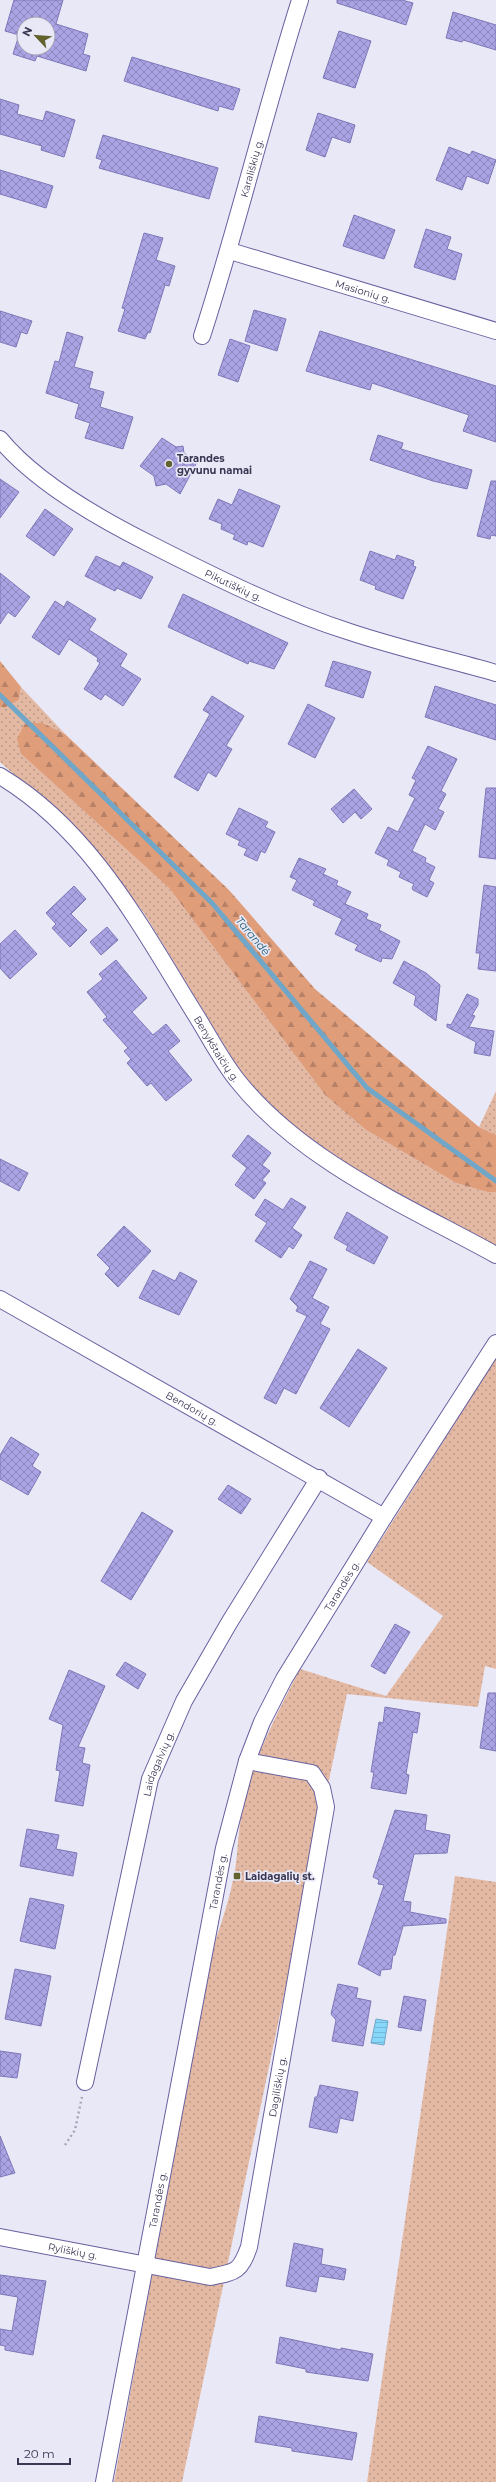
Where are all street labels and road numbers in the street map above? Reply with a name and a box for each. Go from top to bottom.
street label: Karališkių g. [237,138,266,199]
street label: Masionių g. [334,277,392,305]
street label: Pikutiškių g. [203,566,264,604]
street label: Benykštaičių g. [191,1013,242,1084]
street label: Bendorių g. [164,1388,221,1428]
street label: Tarandės g. [321,1558,362,1613]
street label: Laidagalvių g. [140,1729,177,1797]
street label: Tarandės g. [206,1852,229,1911]
street label: Dagiliškių g. [265,2056,289,2118]
street label: Tarandės g. [146,2171,169,2229]
street label: Ryliškių g. [47,2240,98,2262]

